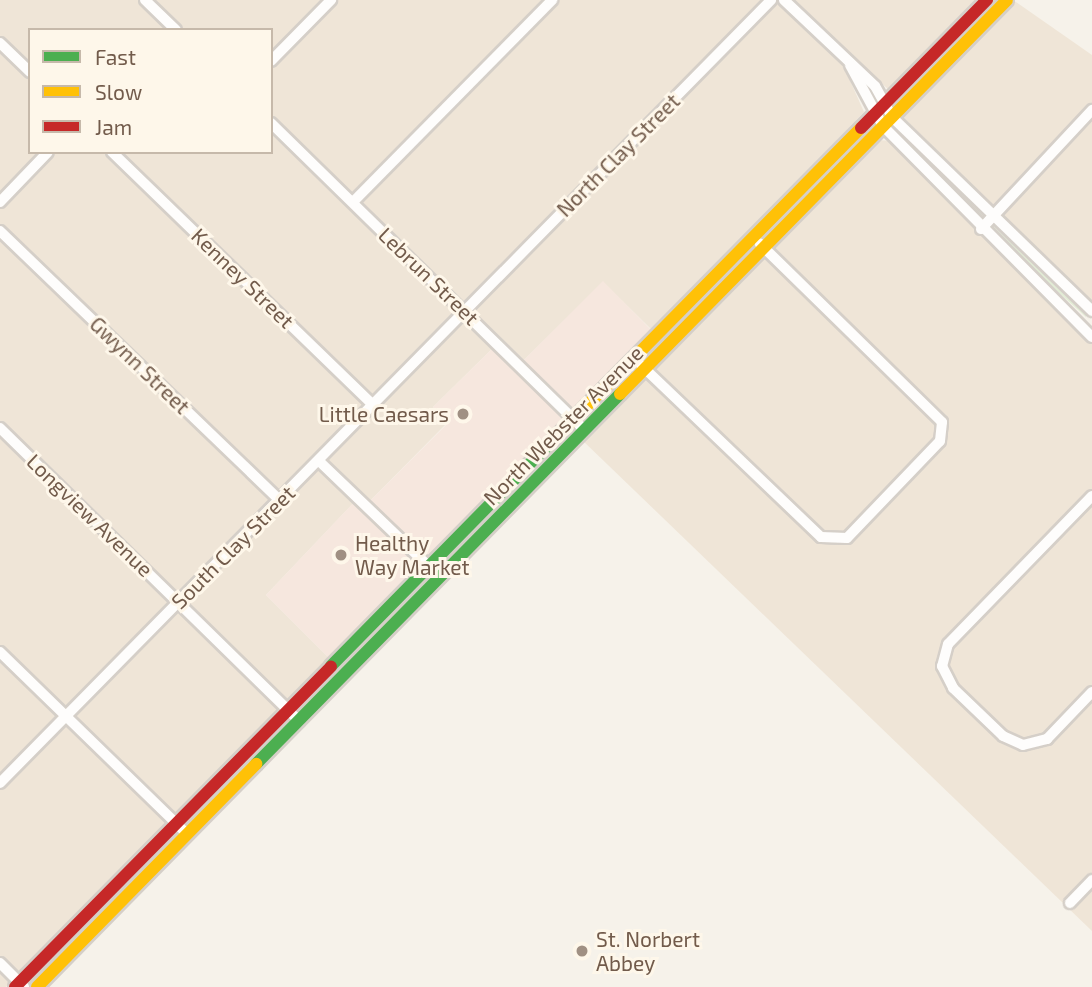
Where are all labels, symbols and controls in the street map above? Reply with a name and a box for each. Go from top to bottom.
legend [28,28,273,154]
text: Fast [95,44,136,69]
text: Slow [95,79,142,104]
street label: North Clay Street [551,88,685,222]
text: Jam [95,114,132,139]
street label: Lebrun Street [374,222,484,330]
street label: Kenney Street [186,223,300,333]
street label: Gwynn Street [85,311,195,419]
street label: North Webster Avenue [478,340,648,510]
place label: Little Caesars [319,401,449,427]
marker: Little Caesars [455,406,471,422]
street label: Longview Avenue [21,448,159,582]
street label: South Clay Street [166,480,300,614]
place label: Healthy Way Market [355,530,470,580]
marker: Healthy Way Market [333,547,349,563]
place label: St. Norbert Abbey [596,926,700,976]
marker: St. Norbert Abbey [574,943,590,959]

